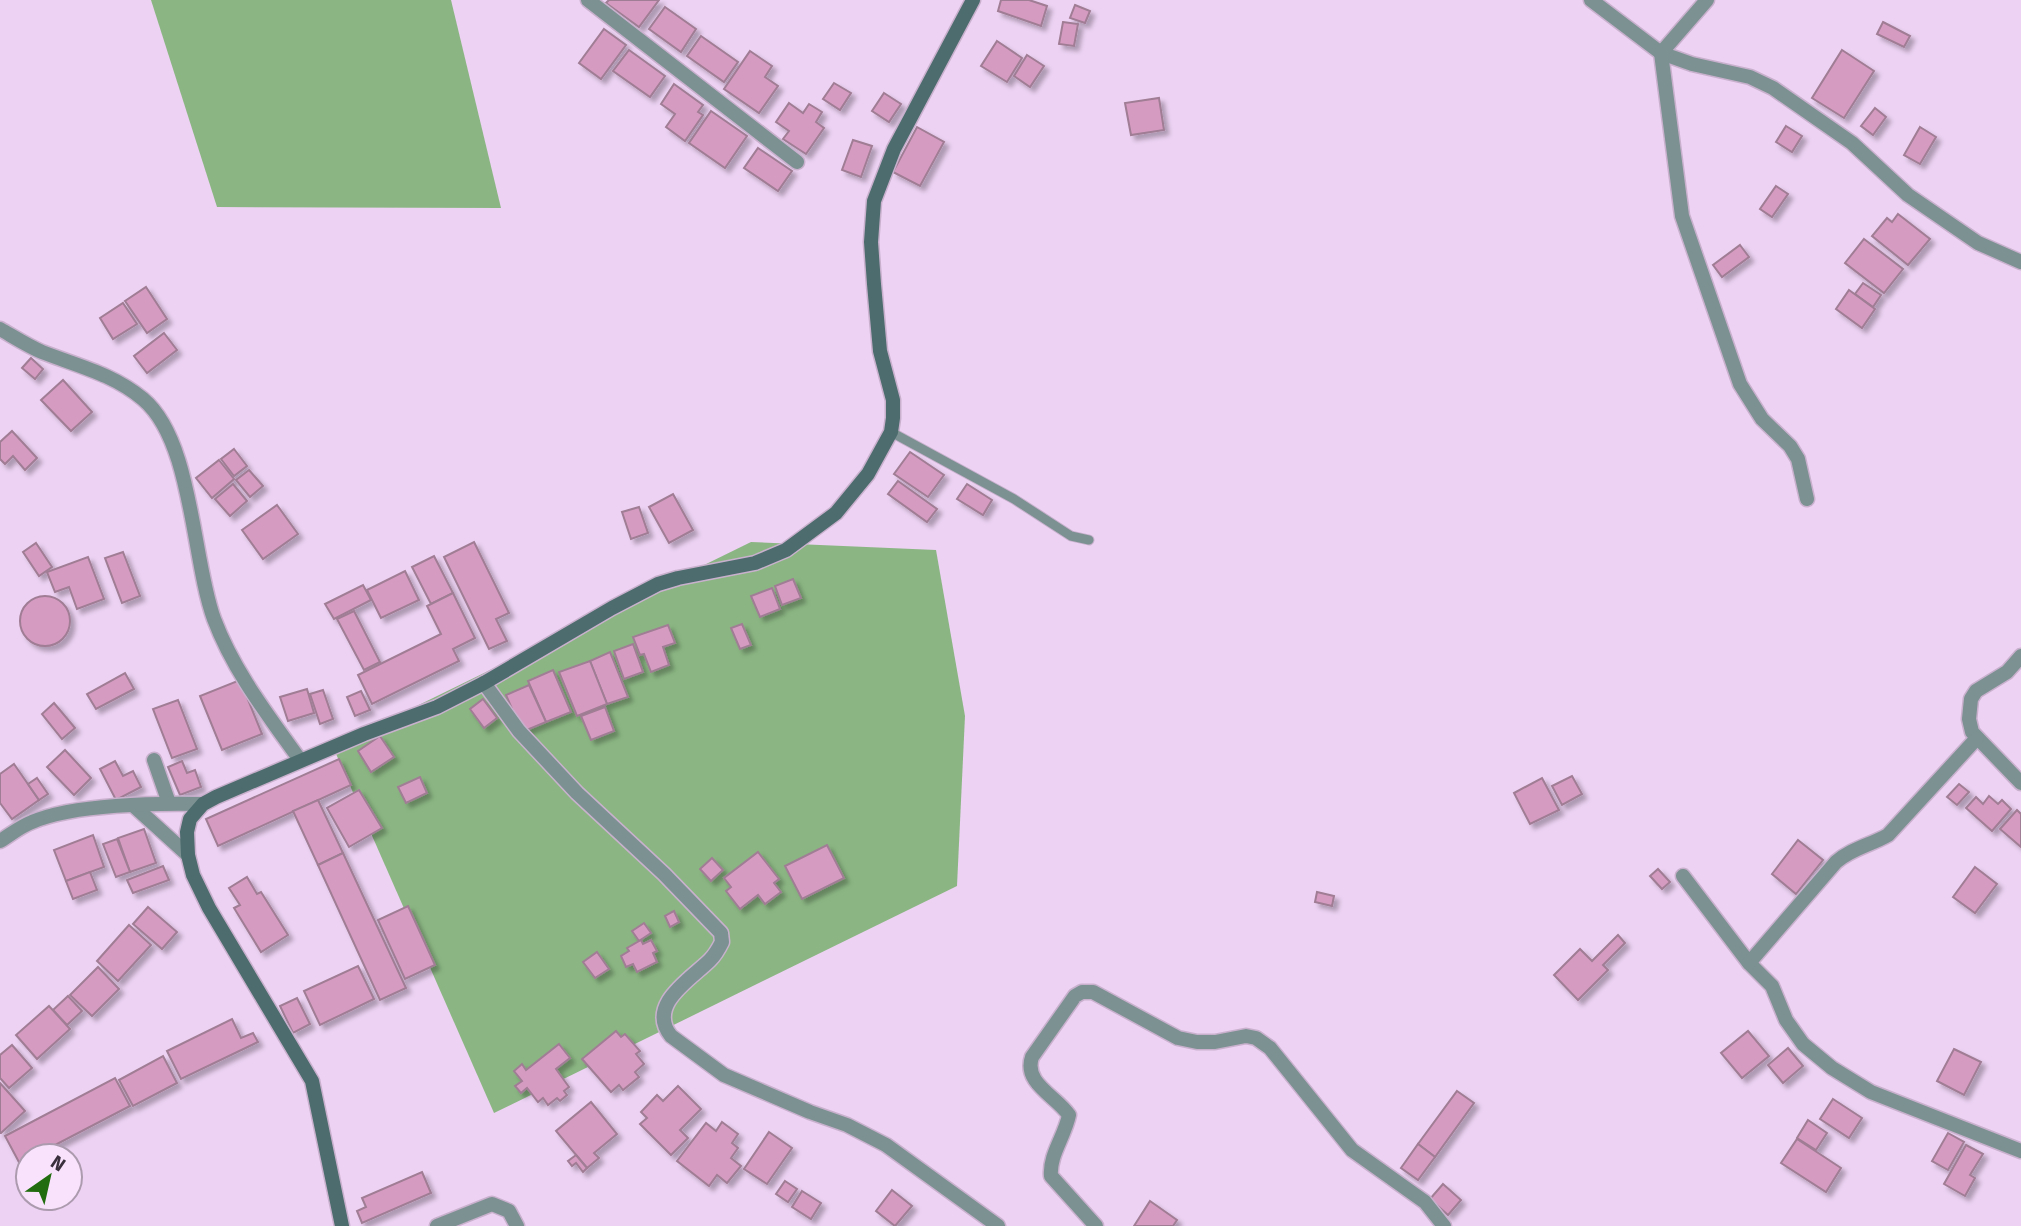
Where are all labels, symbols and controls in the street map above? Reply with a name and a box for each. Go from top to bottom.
north arrow [14,1142,84,1212]
text: N [47,1150,70,1176]

